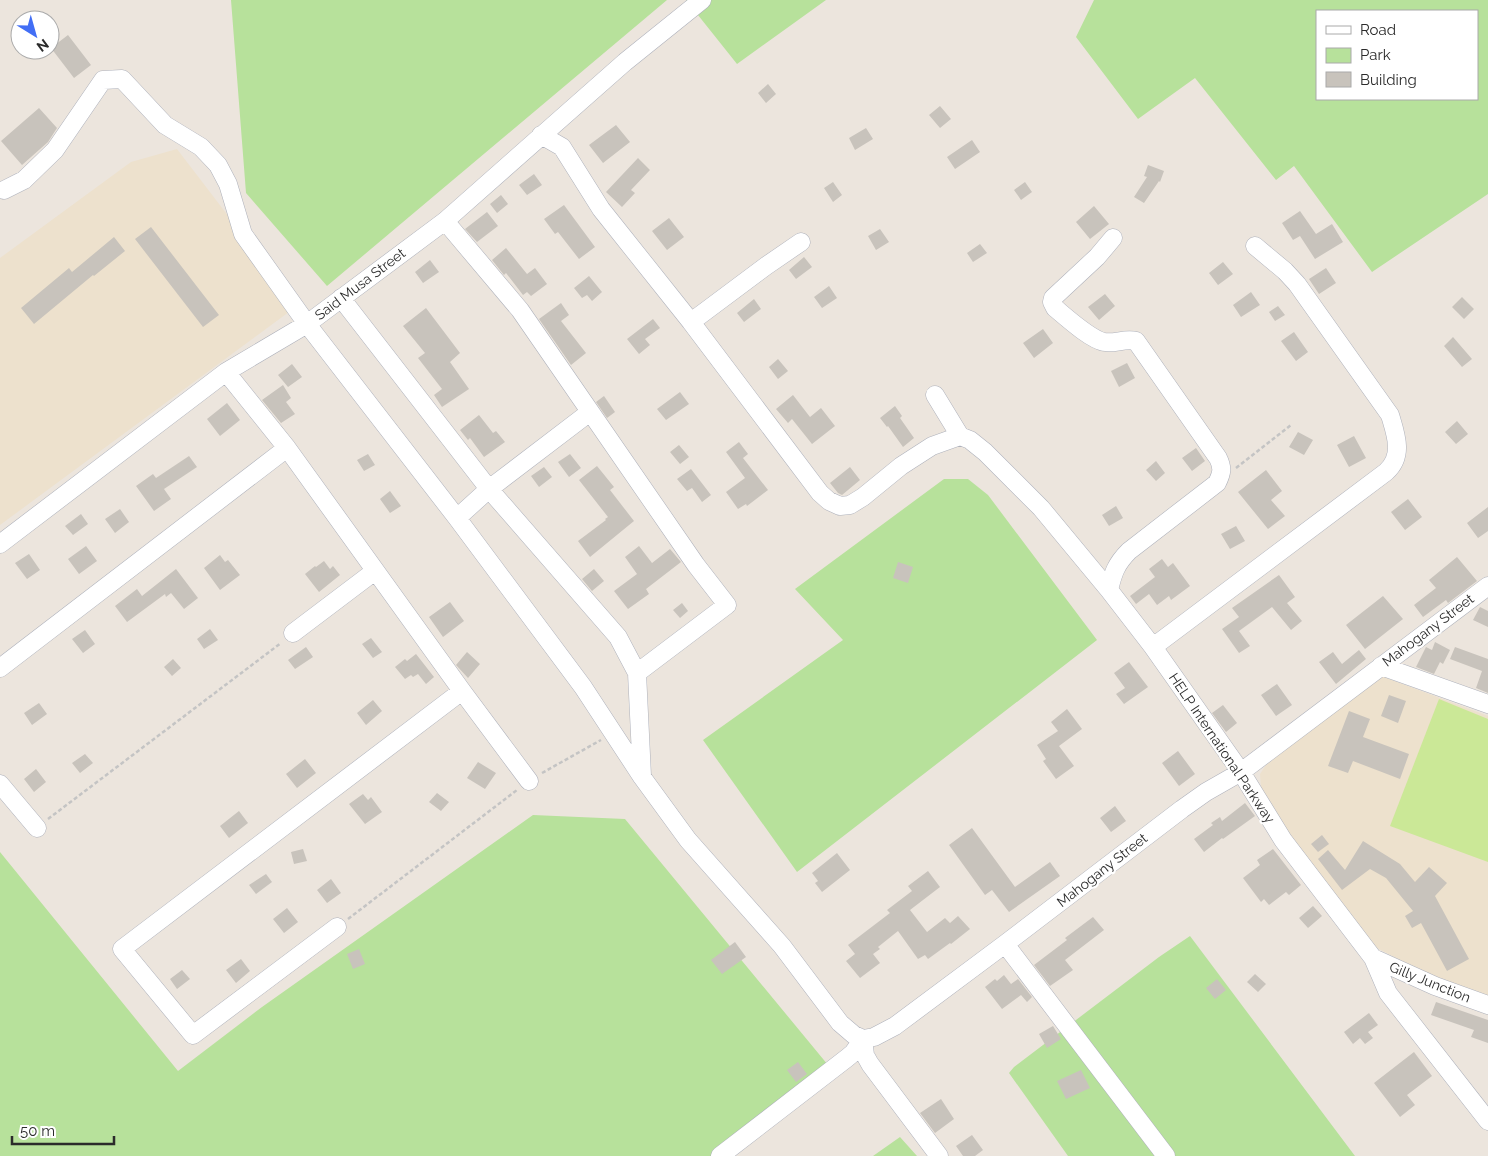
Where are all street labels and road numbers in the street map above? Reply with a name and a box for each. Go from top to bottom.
street label: Said Musa Street [312,245,409,323]
street label: Mahogany Street [1379,590,1477,670]
street label: HELP International Parkway [1166,670,1278,826]
street label: Mahogany Street [1054,830,1151,910]
street label: Gilly Junction [1387,958,1473,1006]

